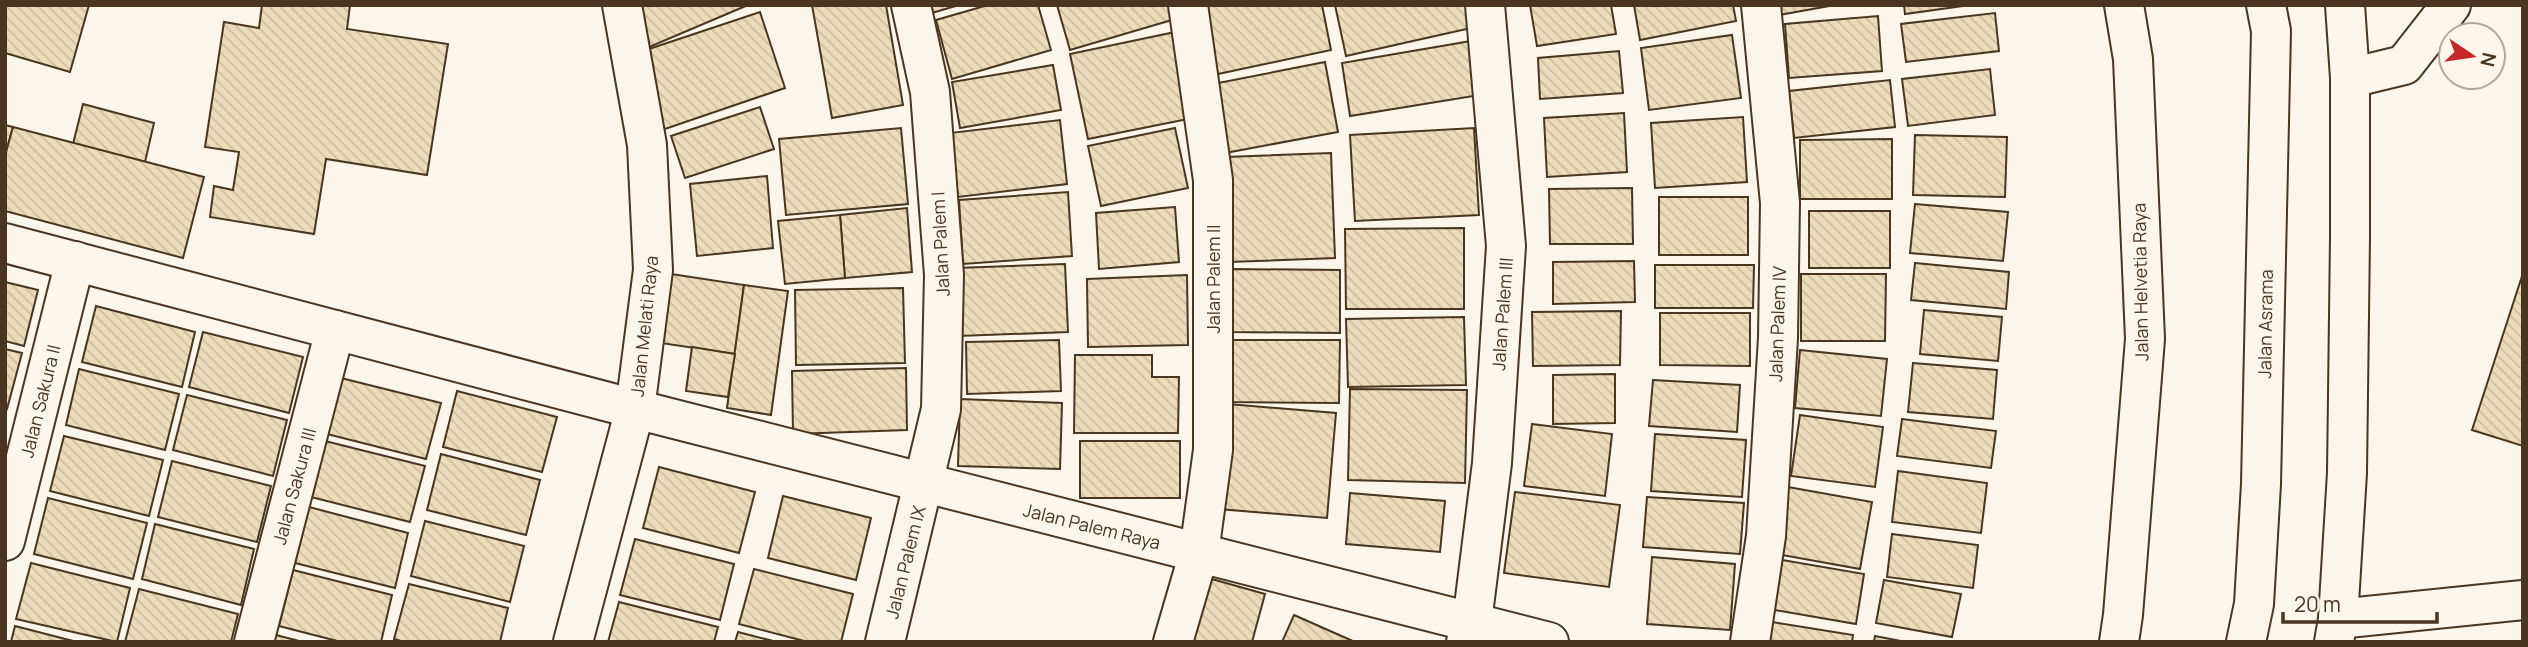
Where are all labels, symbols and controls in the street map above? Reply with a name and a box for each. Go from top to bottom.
north arrow [2437,21,2507,91]
text: N [2474,50,2503,69]
street label: Jalan Palem I [925,191,955,297]
street label: Jalan Helvetia Raya [2127,203,2153,361]
street label: Jalan Palem II [1201,224,1225,334]
street label: Jalan Melati Raya [625,254,663,398]
street label: Jalan Palem III [1486,257,1518,371]
street label: Jalan Palem IV [1763,266,1791,382]
street label: Jalan Asrama [2252,269,2278,379]
street label: Jalan Sakura II [14,342,66,460]
street label: Jalan Sakura III [267,425,321,547]
street label: Jalan Palem Raya [1021,497,1163,555]
street label: Jalan Palem IX [879,503,931,621]
scale bar [2283,580,2437,624]
text: 20 m [2294,590,2341,618]

